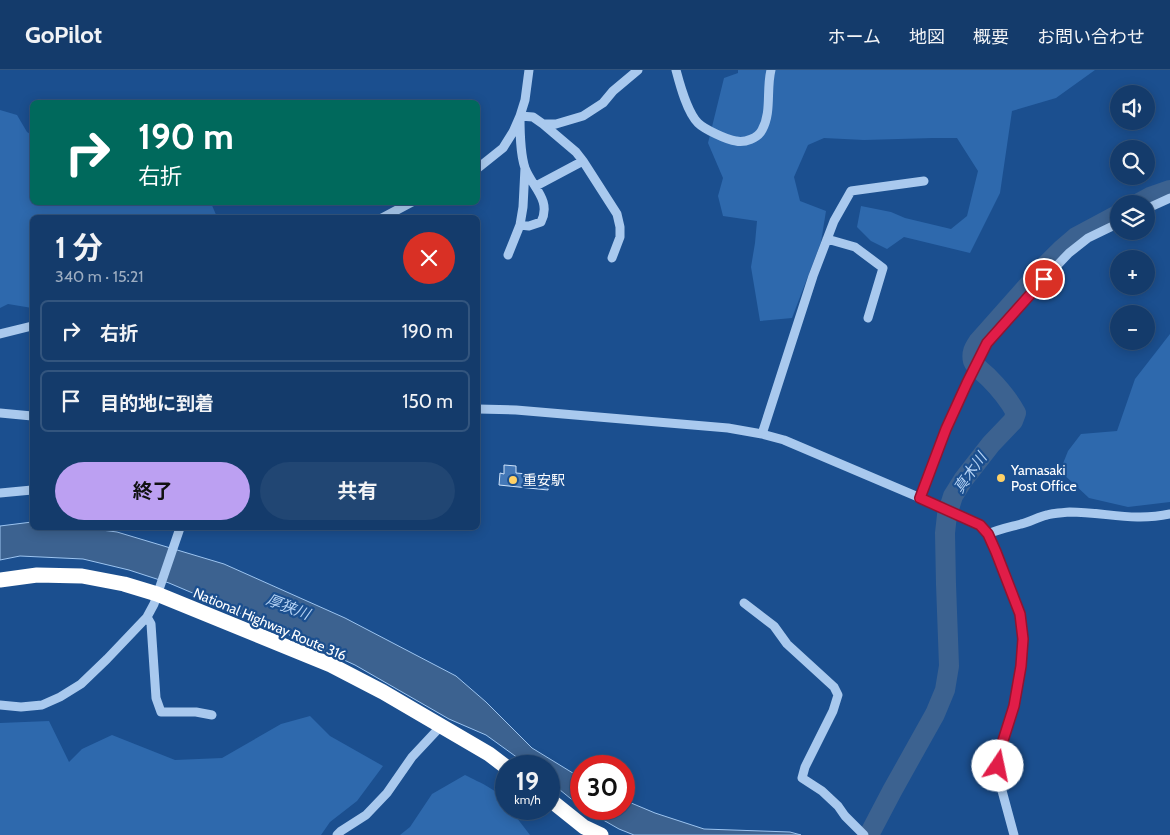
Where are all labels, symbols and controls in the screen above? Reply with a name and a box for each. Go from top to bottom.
text: GoPilot [25,20,102,49]
text: ホーム [828,26,881,48]
text: 地図 [909,26,945,48]
text: 概要 [973,26,1009,48]
text: お問い合わせ [1037,26,1145,48]
map controls [1110,85,1155,350]
button: sound [1110,85,1155,130]
text: 190 m [138,115,234,158]
icon: right [55,120,120,185]
button: search [1110,140,1155,185]
text: 右折 [138,163,182,190]
button: layers [1110,195,1155,240]
text: 1 分 [55,229,103,266]
button: close [403,232,455,284]
button: + [1110,250,1155,295]
pin [1023,258,1065,300]
icon: arrive [1030,265,1058,293]
text: 340 m · 15:21 [55,267,144,286]
button: − [1110,305,1155,350]
icon: right [57,317,85,345]
text: 190 m [402,320,453,343]
text: 右折 [100,322,138,345]
icon: arrive [57,387,85,415]
text: 150 m [402,390,453,413]
text: 目的地に到着 [100,392,214,415]
water label: 真木川 [950,448,991,497]
place label: Yamasaki Post Office [1010,461,1077,495]
button: 終了 [55,462,250,520]
button: 共有 [260,462,455,520]
place label: 重安駅 [523,471,565,489]
marker: Yamasaki Post Office [995,472,1007,484]
marker: 重安駅 [507,474,519,486]
street label: National Highway Route 316 [191,583,349,665]
water label: 厚狭川 [264,591,314,624]
position arrow [971,739,1023,791]
speed limit sign: 30 [570,755,635,820]
text: 19 [516,766,539,796]
text: km/h [514,792,541,807]

